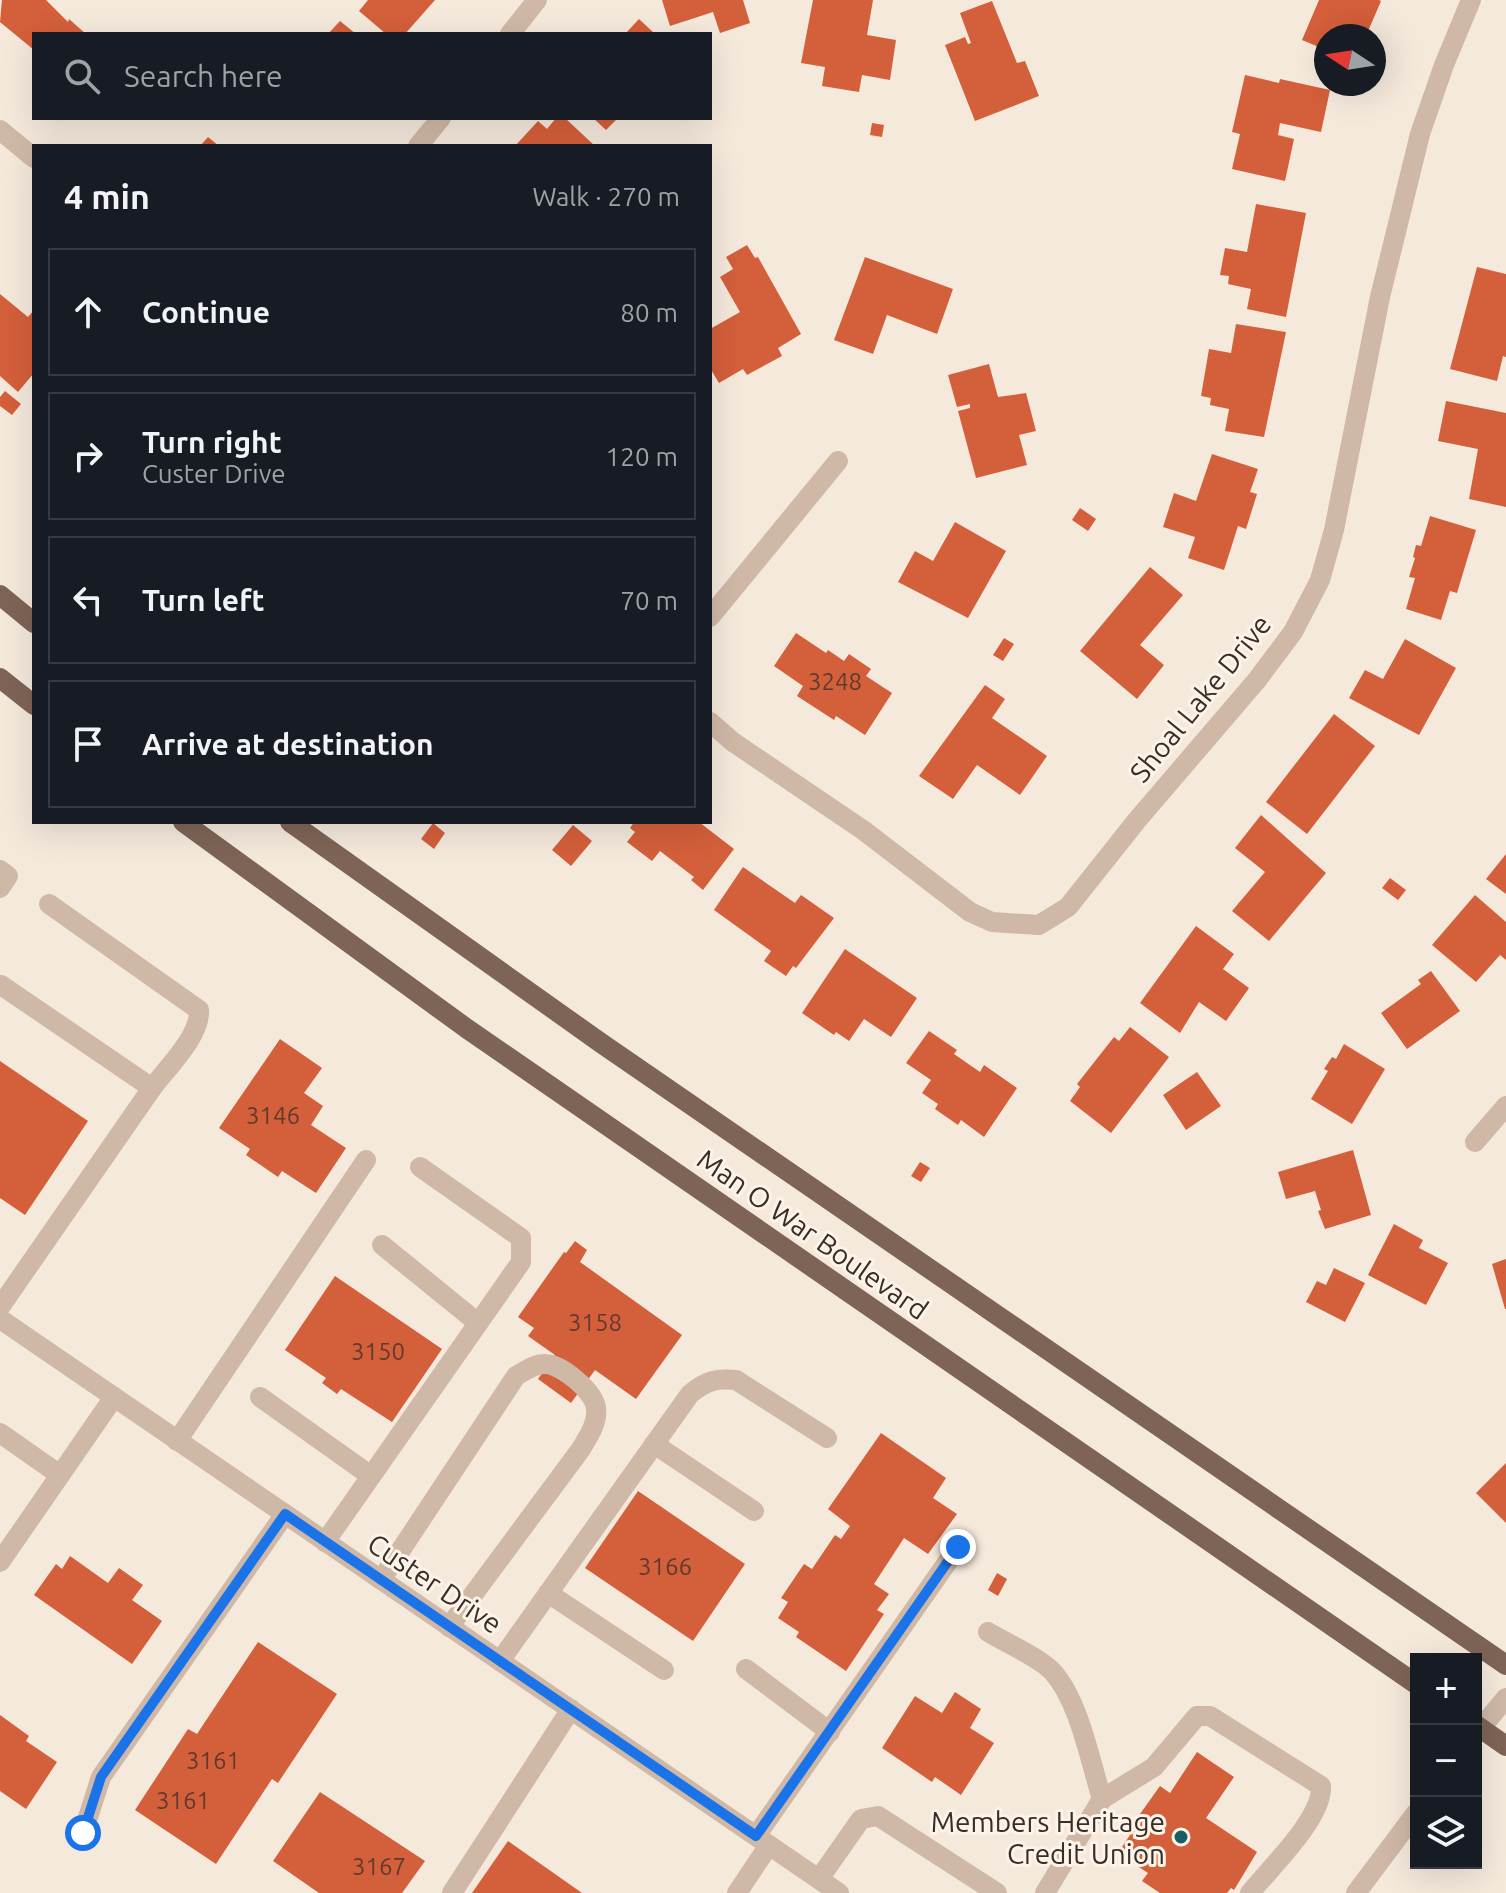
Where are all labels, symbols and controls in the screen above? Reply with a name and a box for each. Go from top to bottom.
north arrow [1314,24,1386,96]
search box [32,32,712,120]
icon: search [60,54,104,98]
text: Search here [124,59,283,93]
text: 4 min [64,177,150,215]
text: Walk · 270 m [532,182,680,211]
icon: ahead [66,290,110,334]
text: Continue [142,295,270,329]
text: 80 m [620,298,678,327]
text: Turn right [142,425,282,459]
icon: right [66,434,110,478]
text: 120 m [606,442,678,471]
text: Custer Drive [142,459,286,488]
icon: left [66,578,110,622]
text: Turn left [142,583,264,617]
text: 70 m [620,586,678,615]
street label: Shoal Lake Drive [1123,608,1277,788]
house number: 3248 [808,668,862,695]
icon: arrive [66,722,110,766]
text: Arrive at destination [142,727,434,761]
house number: 3146 [246,1102,300,1129]
street label: Man O War Boulevard [692,1143,934,1325]
house number: 3158 [568,1309,622,1336]
house number: 3150 [351,1338,405,1365]
street label: Custer Drive [362,1527,508,1639]
route end [940,1529,976,1565]
house number: 3166 [638,1553,692,1580]
map controls [1410,1653,1482,1869]
button: + [1410,1653,1482,1725]
button: − [1410,1725,1482,1797]
house number: 3161 [186,1747,240,1774]
house number: 3161 [156,1787,210,1814]
button: layers [1410,1797,1482,1869]
place label: Members Heritage Credit Union [931,1806,1165,1869]
route start [65,1815,101,1851]
marker: Members Heritage Credit Union [1172,1828,1190,1846]
house number: 3167 [352,1853,406,1880]

